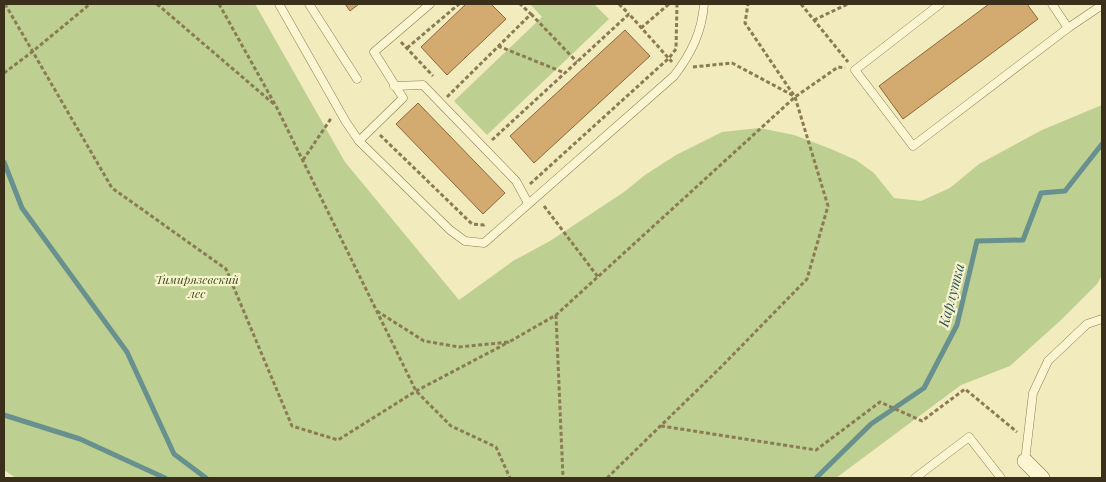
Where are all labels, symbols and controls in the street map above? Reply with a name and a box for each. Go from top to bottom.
water label: Карлутка [933,261,969,330]
park label: Тимирязевский лес [155,271,239,301]

